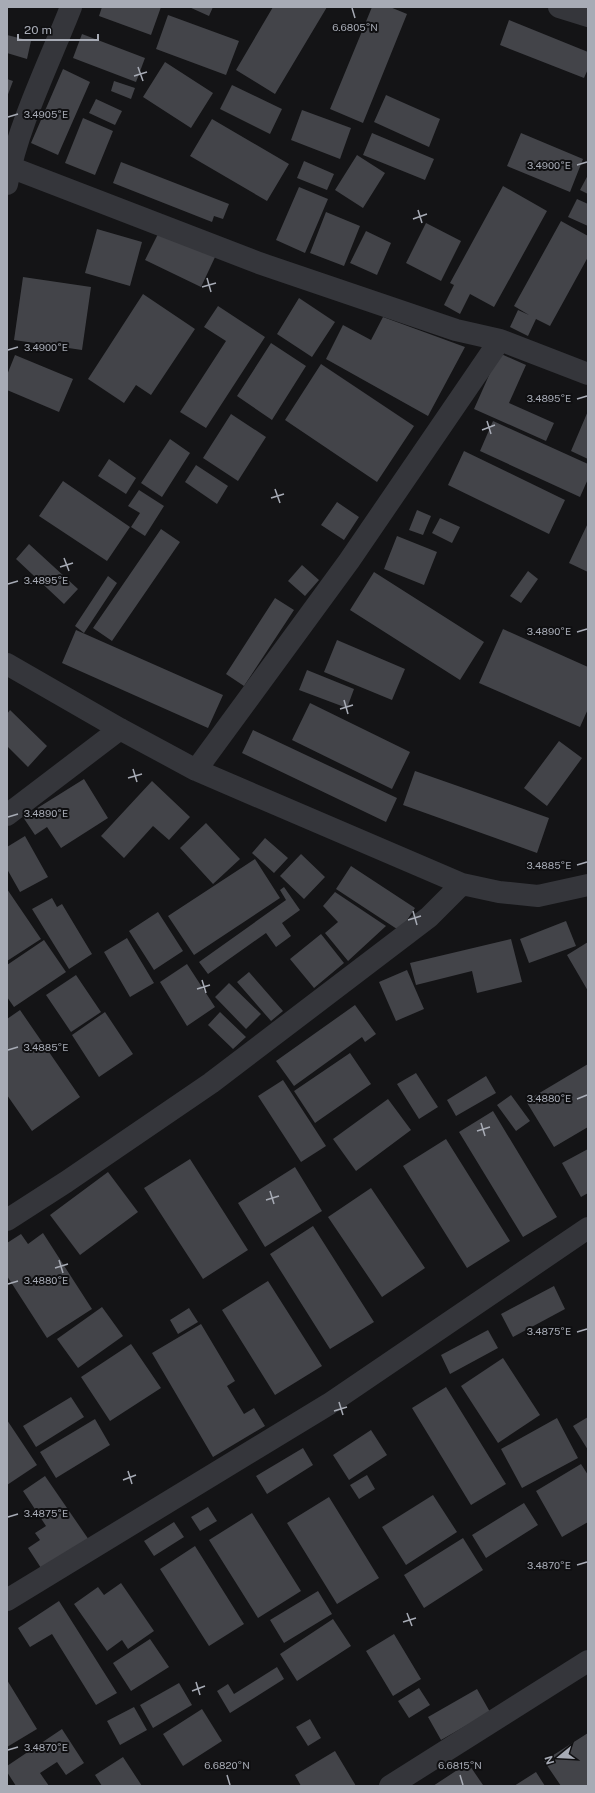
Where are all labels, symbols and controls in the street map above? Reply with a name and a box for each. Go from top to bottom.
scale bar [18,16,98,42]
text: 6.6805°N [332,21,378,33]
text: 20 m [24,23,52,37]
text: 3.4905°E [24,108,68,120]
text: 3.4900°E [527,159,571,171]
text: 3.4900°E [24,341,68,353]
text: 3.4895°E [527,392,571,404]
text: 3.4895°E [24,574,68,586]
text: 3.4890°E [527,625,571,637]
text: 3.4890°E [24,807,68,819]
text: 3.4885°E [527,859,571,871]
text: 3.4885°E [24,1041,68,1053]
text: 3.4880°E [527,1092,571,1104]
text: 3.4880°E [24,1274,68,1286]
text: 3.4875°E [527,1325,571,1337]
text: 3.4875°E [24,1507,68,1519]
text: 3.4870°E [527,1559,571,1571]
north arrow [539,1737,579,1777]
text: 3.4870°E [24,1741,68,1753]
text: N [542,1754,557,1766]
text: 6.6820°N [204,1759,250,1771]
text: 6.6815°N [438,1759,482,1771]

